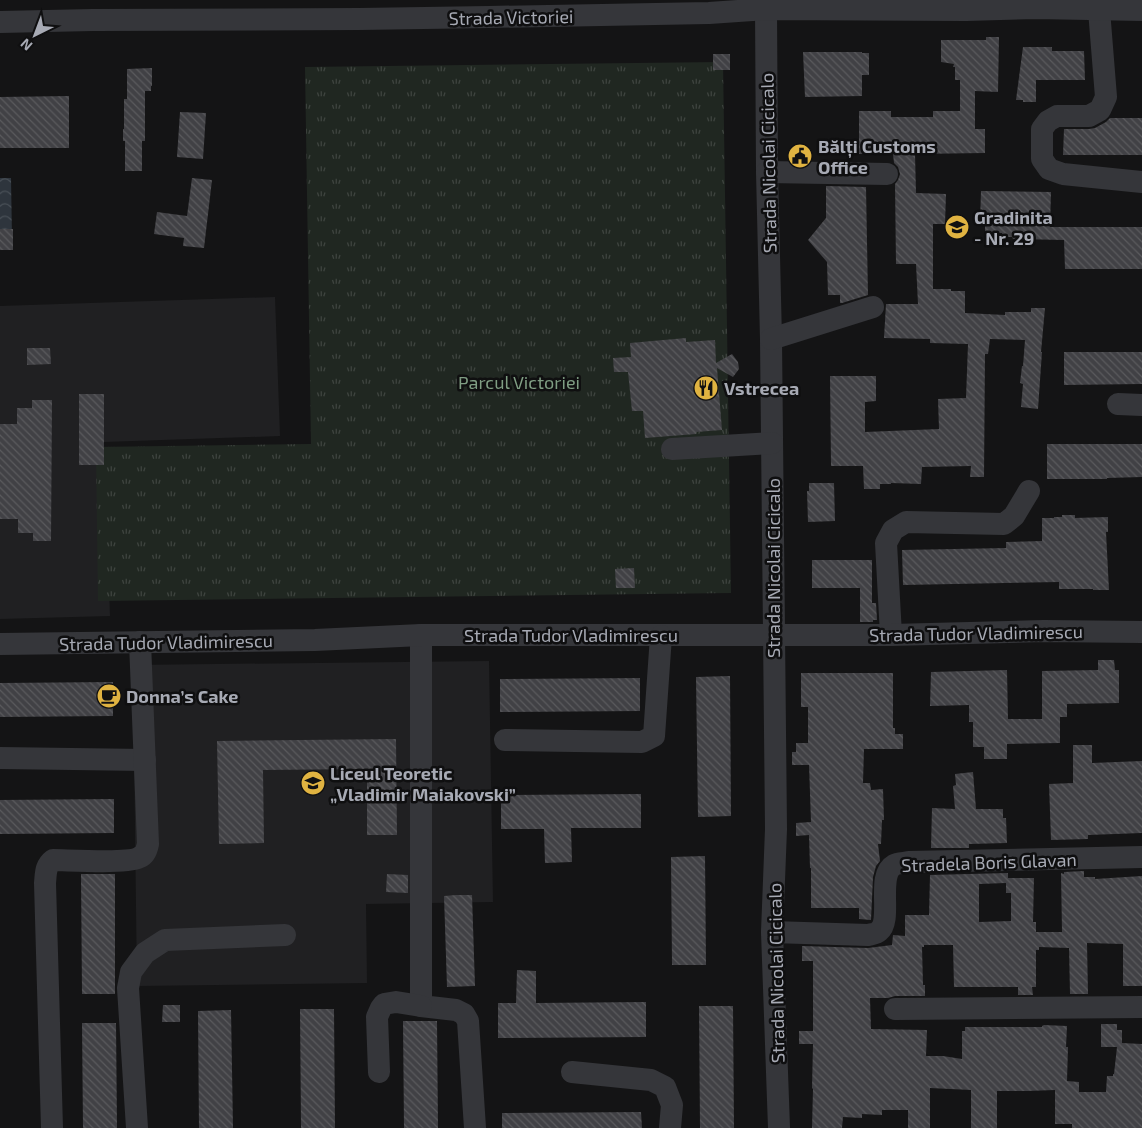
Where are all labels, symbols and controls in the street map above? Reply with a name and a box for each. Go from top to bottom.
street label: Strada Victoriei [448,5,574,29]
north arrow [10,10,60,60]
text: N [17,35,35,55]
street label: Strada Nicolai Cicicalo [755,73,781,253]
place label: Bălți Customs Office [818,135,936,178]
public building icon: Bălți Customs Office [787,143,813,169]
place label: Gradinita - Nr. 29 [974,206,1053,249]
school or university icon: Gradinita - Nr. 29 [944,214,970,240]
park label: Parcul Victoriei [458,371,580,393]
restaurant icon: Vstrecea [693,375,719,401]
place label: Vstrecea [724,377,799,399]
street label: Strada Nicolai Cicicalo [762,478,784,658]
street label: Strada Tudor Vladimirescu [869,620,1083,646]
street label: Strada Tudor Vladimirescu [464,624,678,646]
street label: Strada Tudor Vladimirescu [59,629,273,655]
cafe icon: Donna’s Cake [96,683,122,709]
place label: Donna’s Cake [126,685,238,707]
place label: Liceul Teoretic „Vladimir Maiakovski” [330,762,516,805]
school or university icon: Liceul Teoretic „Vladimir Maiakovski” [300,770,326,796]
street label: Stradela Boris Glavan [901,848,1077,876]
street label: Strada Nicolai Cicicalo [763,883,789,1063]

